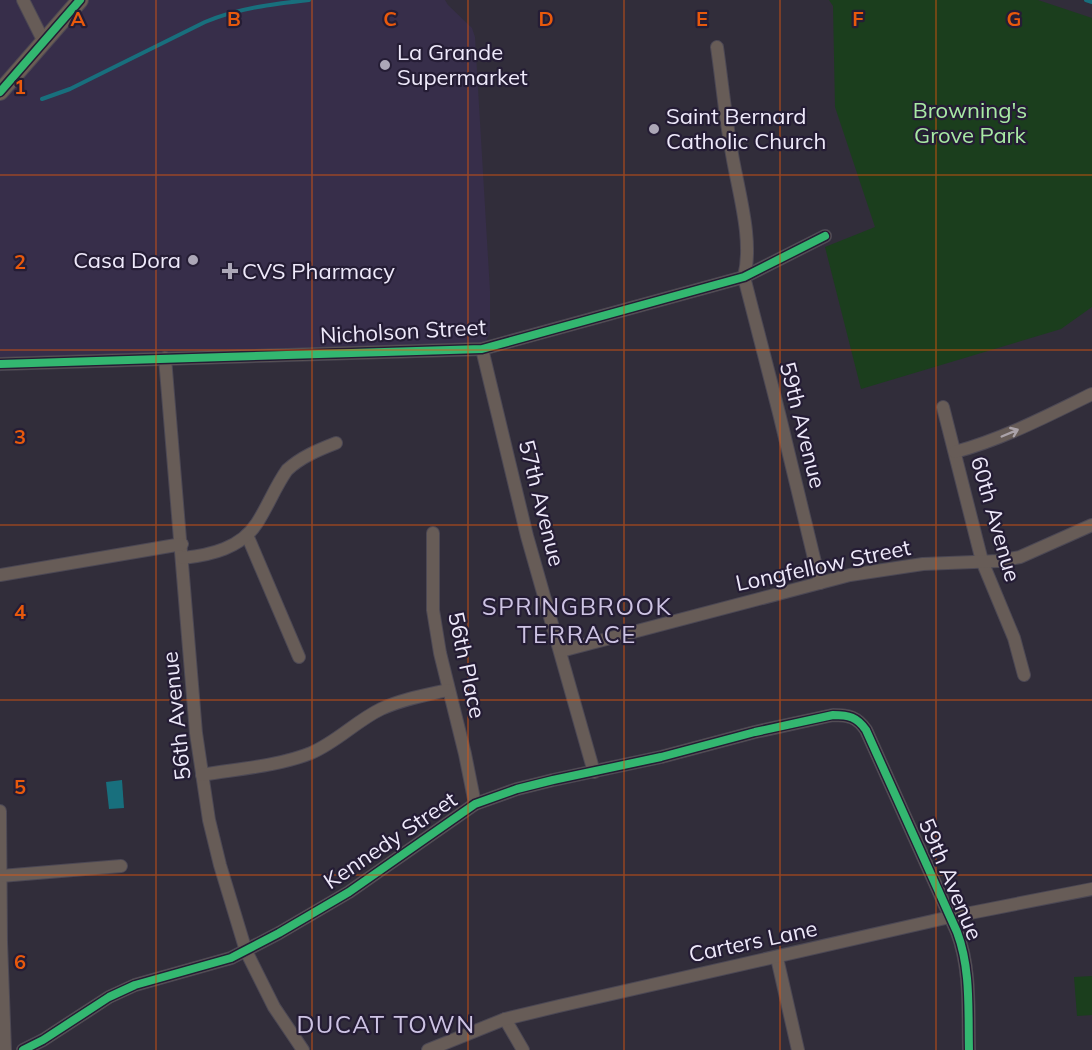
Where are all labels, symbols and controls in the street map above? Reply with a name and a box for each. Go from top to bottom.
text: A [71,6,86,31]
text: B [227,6,241,31]
text: C [383,6,397,31]
text: D [538,6,554,31]
text: E [696,6,708,31]
text: F [852,6,864,31]
text: G [1007,6,1021,31]
place label: La Grande Supermarket [397,38,528,91]
marker: La Grande Supermarket [378,58,392,72]
text: 1 [14,74,26,99]
park label: Browning's Grove Park [913,96,1027,149]
place label: Saint Bernard Catholic Church [666,102,826,155]
marker: Saint Bernard Catholic Church [647,122,661,136]
place label: Casa Dora [73,246,181,274]
text: 2 [14,249,26,274]
marker: Casa Dora [186,253,200,267]
place label: CVS Pharmacy [242,257,395,285]
marker: CVS Pharmacy [223,264,237,278]
street label: Nicholson Street [319,313,487,349]
street label: 59th Avenue [774,359,832,491]
text: 3 [14,424,26,449]
one-way arrow [1000,427,1018,438]
street label: 57th Avenue [513,437,571,569]
street label: 60th Avenue [965,453,1027,585]
street label: Longfellow Street [733,533,913,597]
district label: SPRINGBROOK TERRACE [482,591,672,649]
text: 4 [14,599,26,624]
street label: 56th Place [442,609,492,721]
street label: 56th Avenue [155,650,197,782]
text: 5 [14,774,26,799]
street label: Kennedy Street [318,785,462,895]
street label: 59th Avenue [913,814,989,944]
street label: Carters Lane [686,914,820,968]
text: 6 [14,949,26,974]
district label: DUCAT TOWN [296,1009,476,1039]

